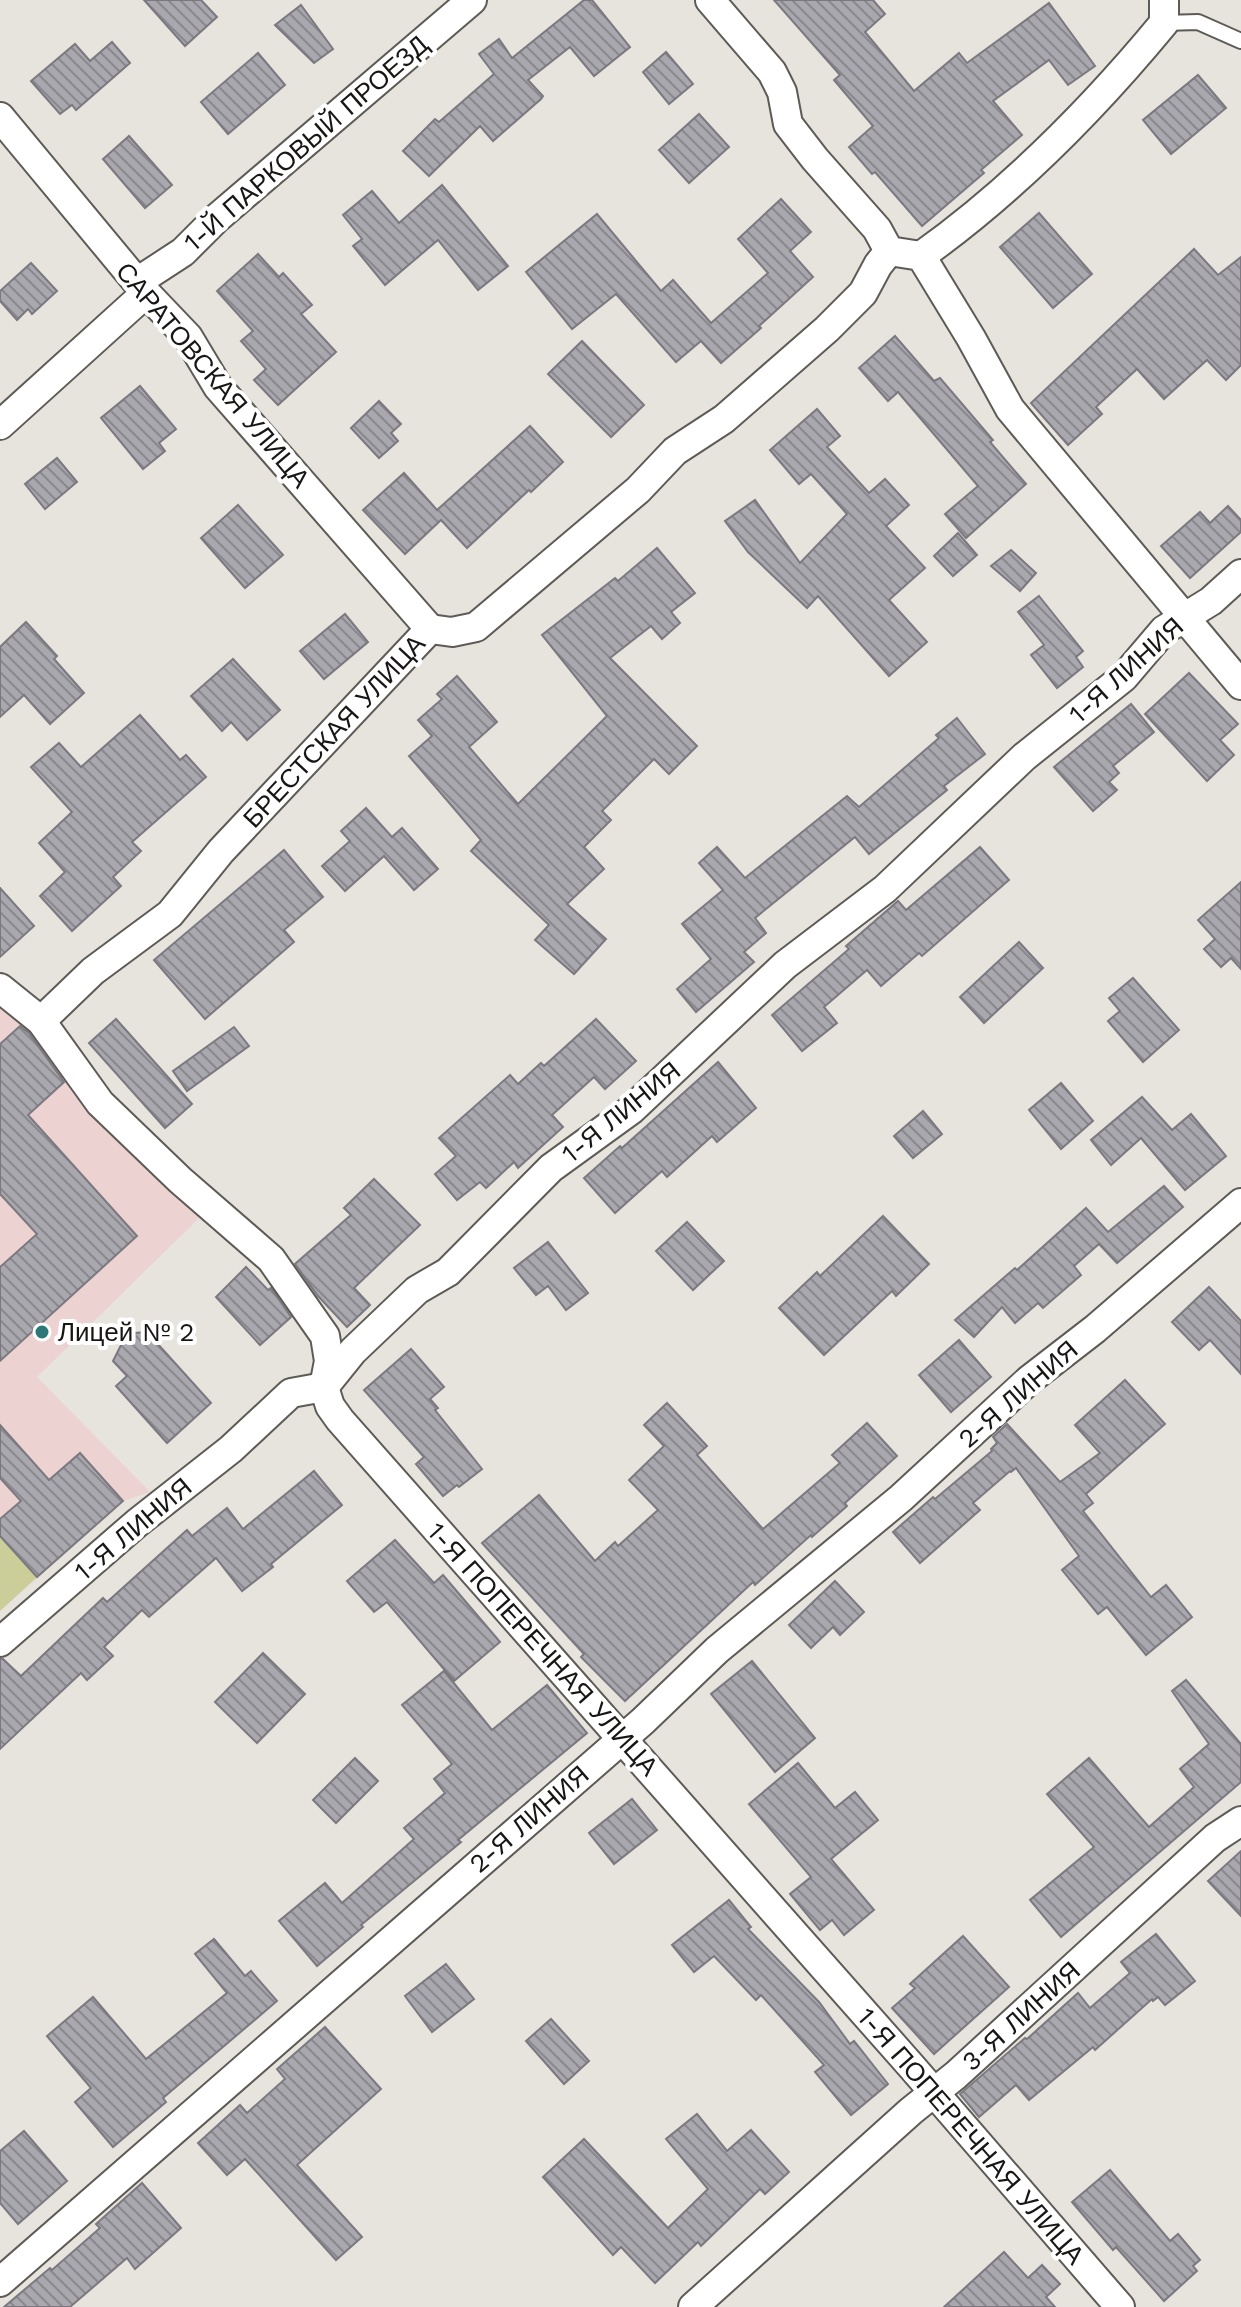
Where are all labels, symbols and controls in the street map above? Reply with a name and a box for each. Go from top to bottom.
street label: 1-Й ПАРКОВЫЙ ПРОЕЗД [178,29,434,257]
street label: САРАТОВСКАЯ УЛИЦА [110,256,316,494]
street label: 1-Я ЛИНИЯ [1063,611,1189,729]
street label: БРЕСТСКАЯ УЛИЦА [237,628,431,834]
street label: 1-Я ЛИНИЯ [556,1055,686,1169]
place label: Лицей № 2 [58,1317,195,1347]
marker: Лицей № 2 [33,1323,51,1341]
street label: 2-Я ЛИНИЯ [952,1334,1084,1454]
street label: 1-Я ЛИНИЯ [69,1472,197,1586]
street label: 1-Я ПОПЕРЕЧНАЯ УЛИЦА [422,1516,665,1782]
street label: 2-Я ЛИНИЯ [463,1759,595,1879]
street label: 3-Я ЛИНИЯ [956,1955,1086,2077]
street label: 1-Я ПОПЕРЕЧНАЯ УЛИЦА [852,2002,1091,2271]

